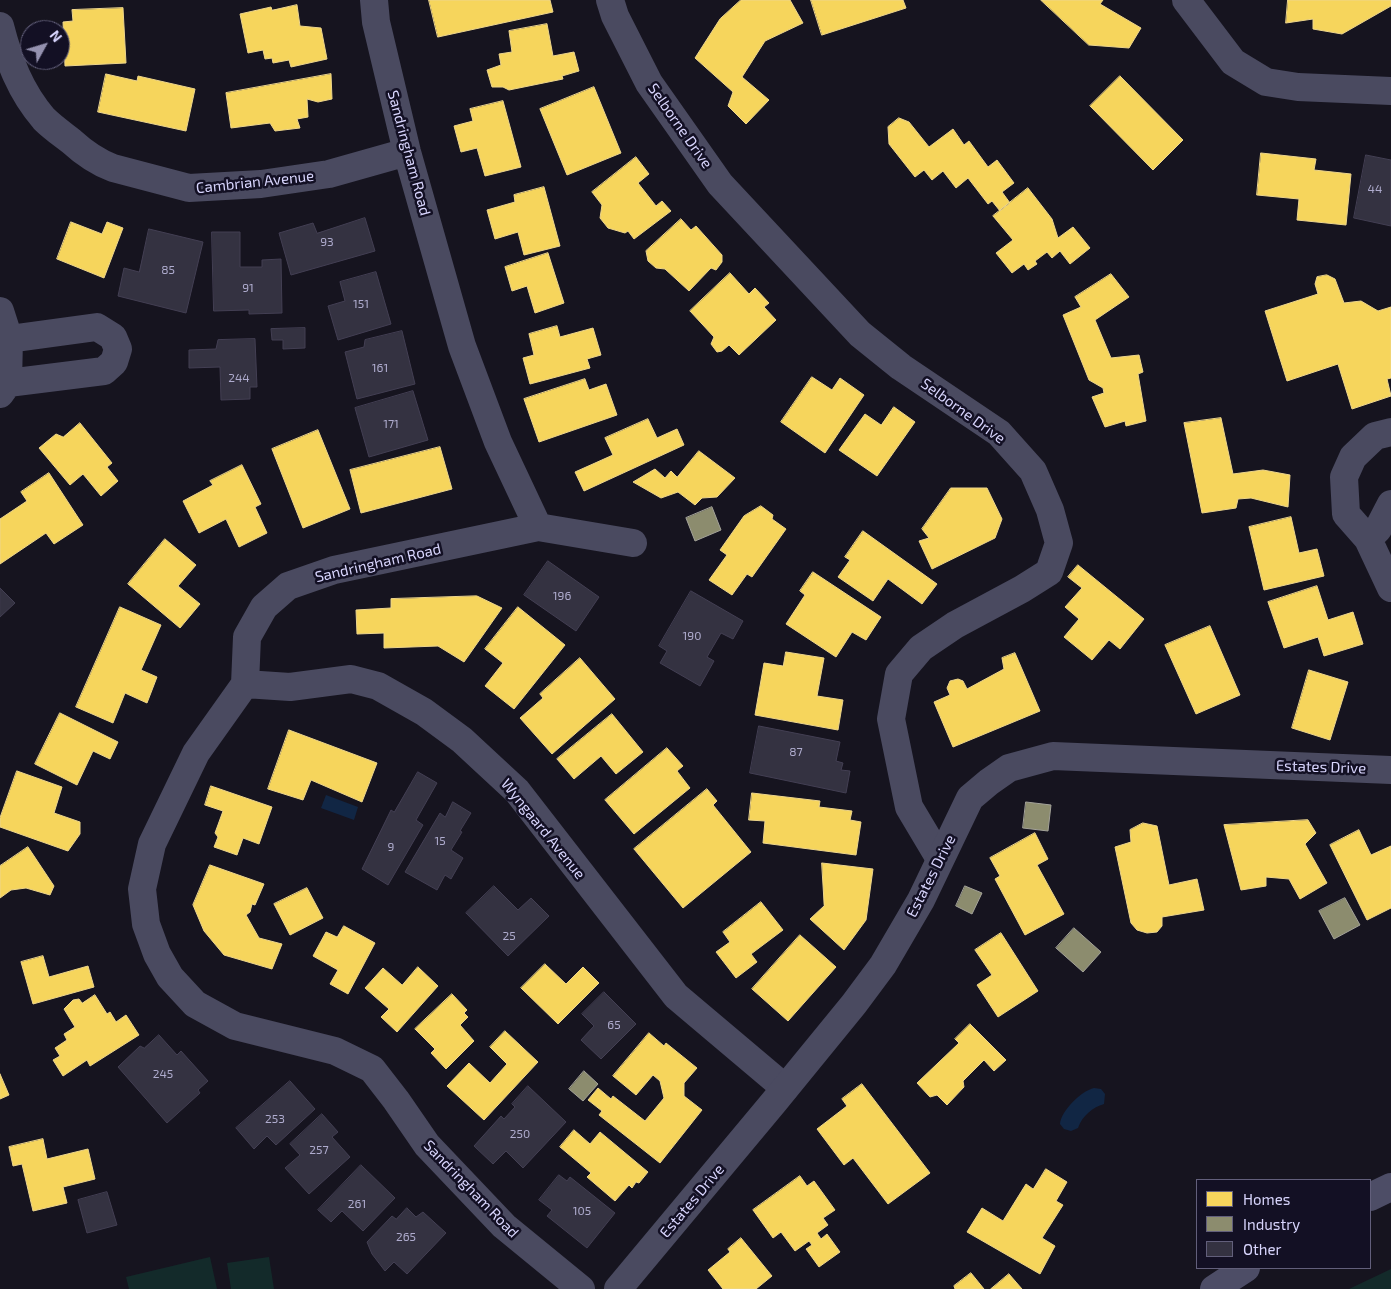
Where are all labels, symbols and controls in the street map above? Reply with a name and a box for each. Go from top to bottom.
north arrow [20,20,70,70]
text: N [46,27,66,45]
street label: Selborne Drive [644,80,716,172]
street label: Sandringham Road [384,88,434,218]
street label: Cambrian Avenue [195,167,315,197]
house number: 44 [1368,182,1382,196]
house number: 93 [320,235,334,249]
house number: 85 [161,263,175,277]
house number: 91 [242,281,254,295]
house number: 151 [353,297,369,311]
house number: 161 [372,361,388,375]
house number: 244 [228,371,250,385]
street label: Selborne Drive [917,374,1009,448]
house number: 171 [383,417,399,431]
street label: Sandringham Road [313,540,443,586]
house number: 196 [553,589,571,603]
house number: 190 [683,629,701,643]
house number: 87 [789,745,803,759]
street label: Estates Drive [1276,756,1366,778]
street label: Wyngaard Avenue [497,775,589,883]
street label: Estates Drive [902,832,960,920]
house number: 15 [434,834,446,848]
house number: 9 [388,840,394,854]
house number: 25 [502,929,516,943]
house number: 65 [607,1018,621,1032]
house number: 245 [153,1067,173,1081]
house number: 253 [265,1112,285,1126]
house number: 250 [510,1127,530,1141]
street label: Sandringham Road [420,1136,522,1242]
house number: 257 [309,1143,329,1157]
street label: Estates Drive [656,1161,728,1241]
legend [1196,1179,1371,1269]
text: Homes [1243,1190,1290,1208]
house number: 261 [348,1197,366,1211]
house number: 105 [573,1204,591,1218]
text: Industry [1243,1215,1300,1233]
house number: 265 [396,1230,416,1244]
text: Other [1243,1240,1282,1258]

